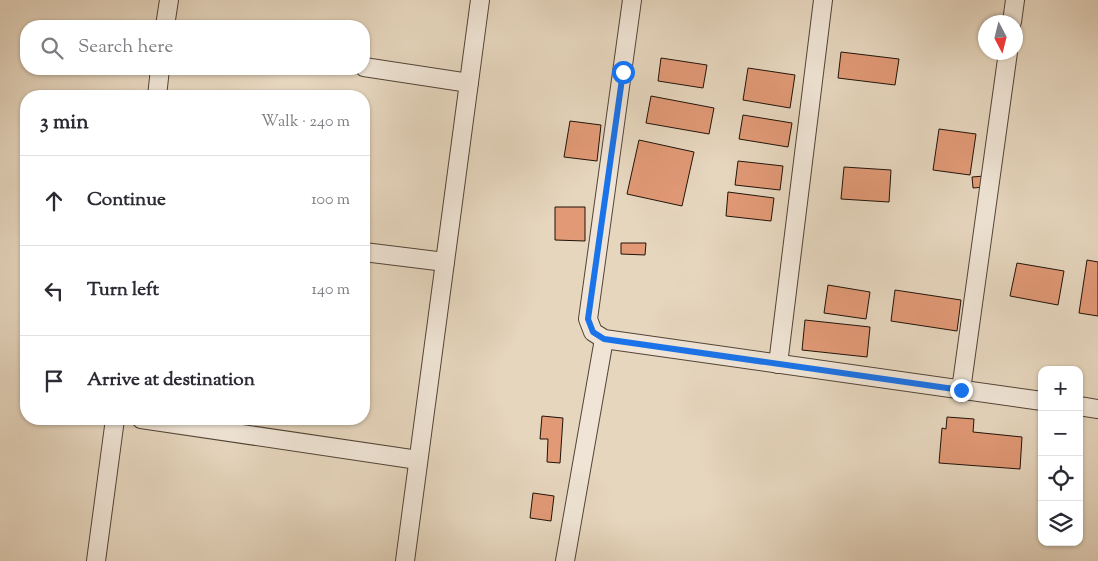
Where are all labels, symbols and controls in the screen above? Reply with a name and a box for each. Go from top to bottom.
north arrow [978,15,1023,60]
search box [20,20,370,75]
icon: search [38,34,66,62]
text: Search here [78,34,173,61]
route start [612,61,635,84]
text: 3 min [40,108,89,138]
text: Walk · 240 m [261,111,350,134]
icon: ahead [40,187,68,215]
text: Continue [87,187,166,214]
text: 100 m [311,189,350,212]
icon: left [40,277,68,305]
text: Turn left [87,277,159,304]
text: 140 m [312,279,350,302]
map controls [1038,366,1083,546]
button: + [1038,366,1083,411]
icon: arrive [40,367,68,395]
text: Arrive at destination [87,367,255,394]
route end [950,379,973,402]
button: − [1038,411,1083,456]
button: locate [1038,456,1083,501]
button: layers [1038,501,1083,546]

